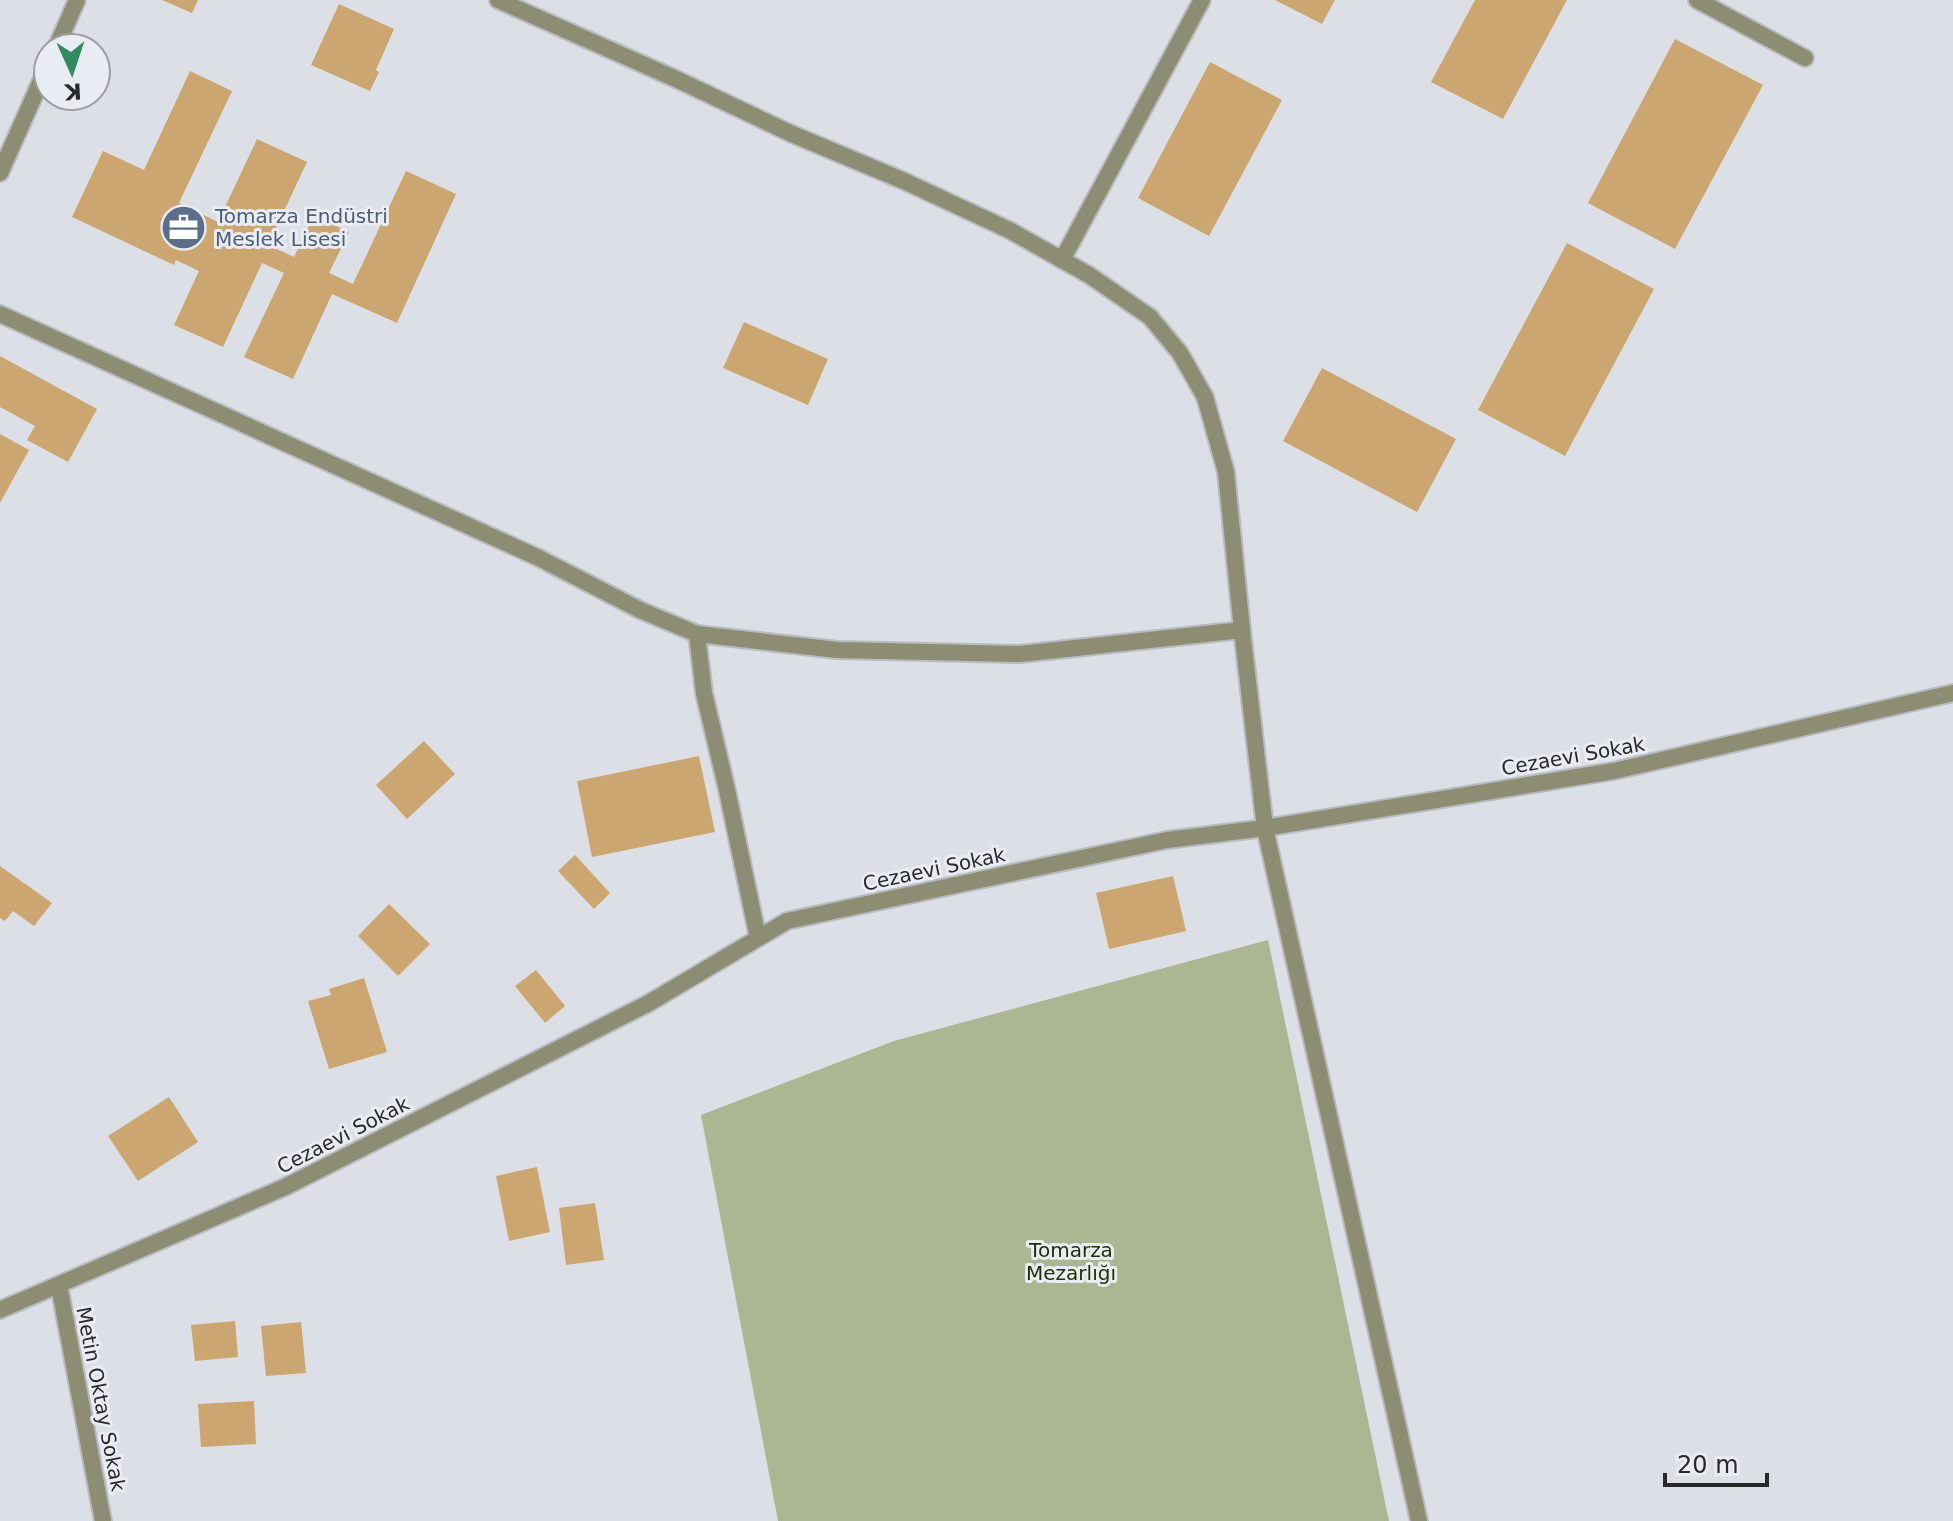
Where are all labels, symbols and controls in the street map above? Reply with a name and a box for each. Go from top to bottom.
north arrow [32,32,112,112]
text: K [63,79,82,104]
office icon: Tomarza Endüstri Meslek Lisesi [160,203,208,251]
place label: Tomarza Endüstri Meslek Lisesi [214,204,388,251]
street label: Cezaevi Sokak [1499,732,1647,780]
street label: Cezaevi Sokak [861,842,1008,896]
street label: Cezaevi Sokak [273,1091,413,1179]
park label: Tomarza Mezarlığı [1026,1238,1116,1285]
street label: Metin Oktay Sokak [71,1305,131,1494]
scale bar [1665,1437,1767,1487]
text: 20 m [1677,1451,1739,1479]

